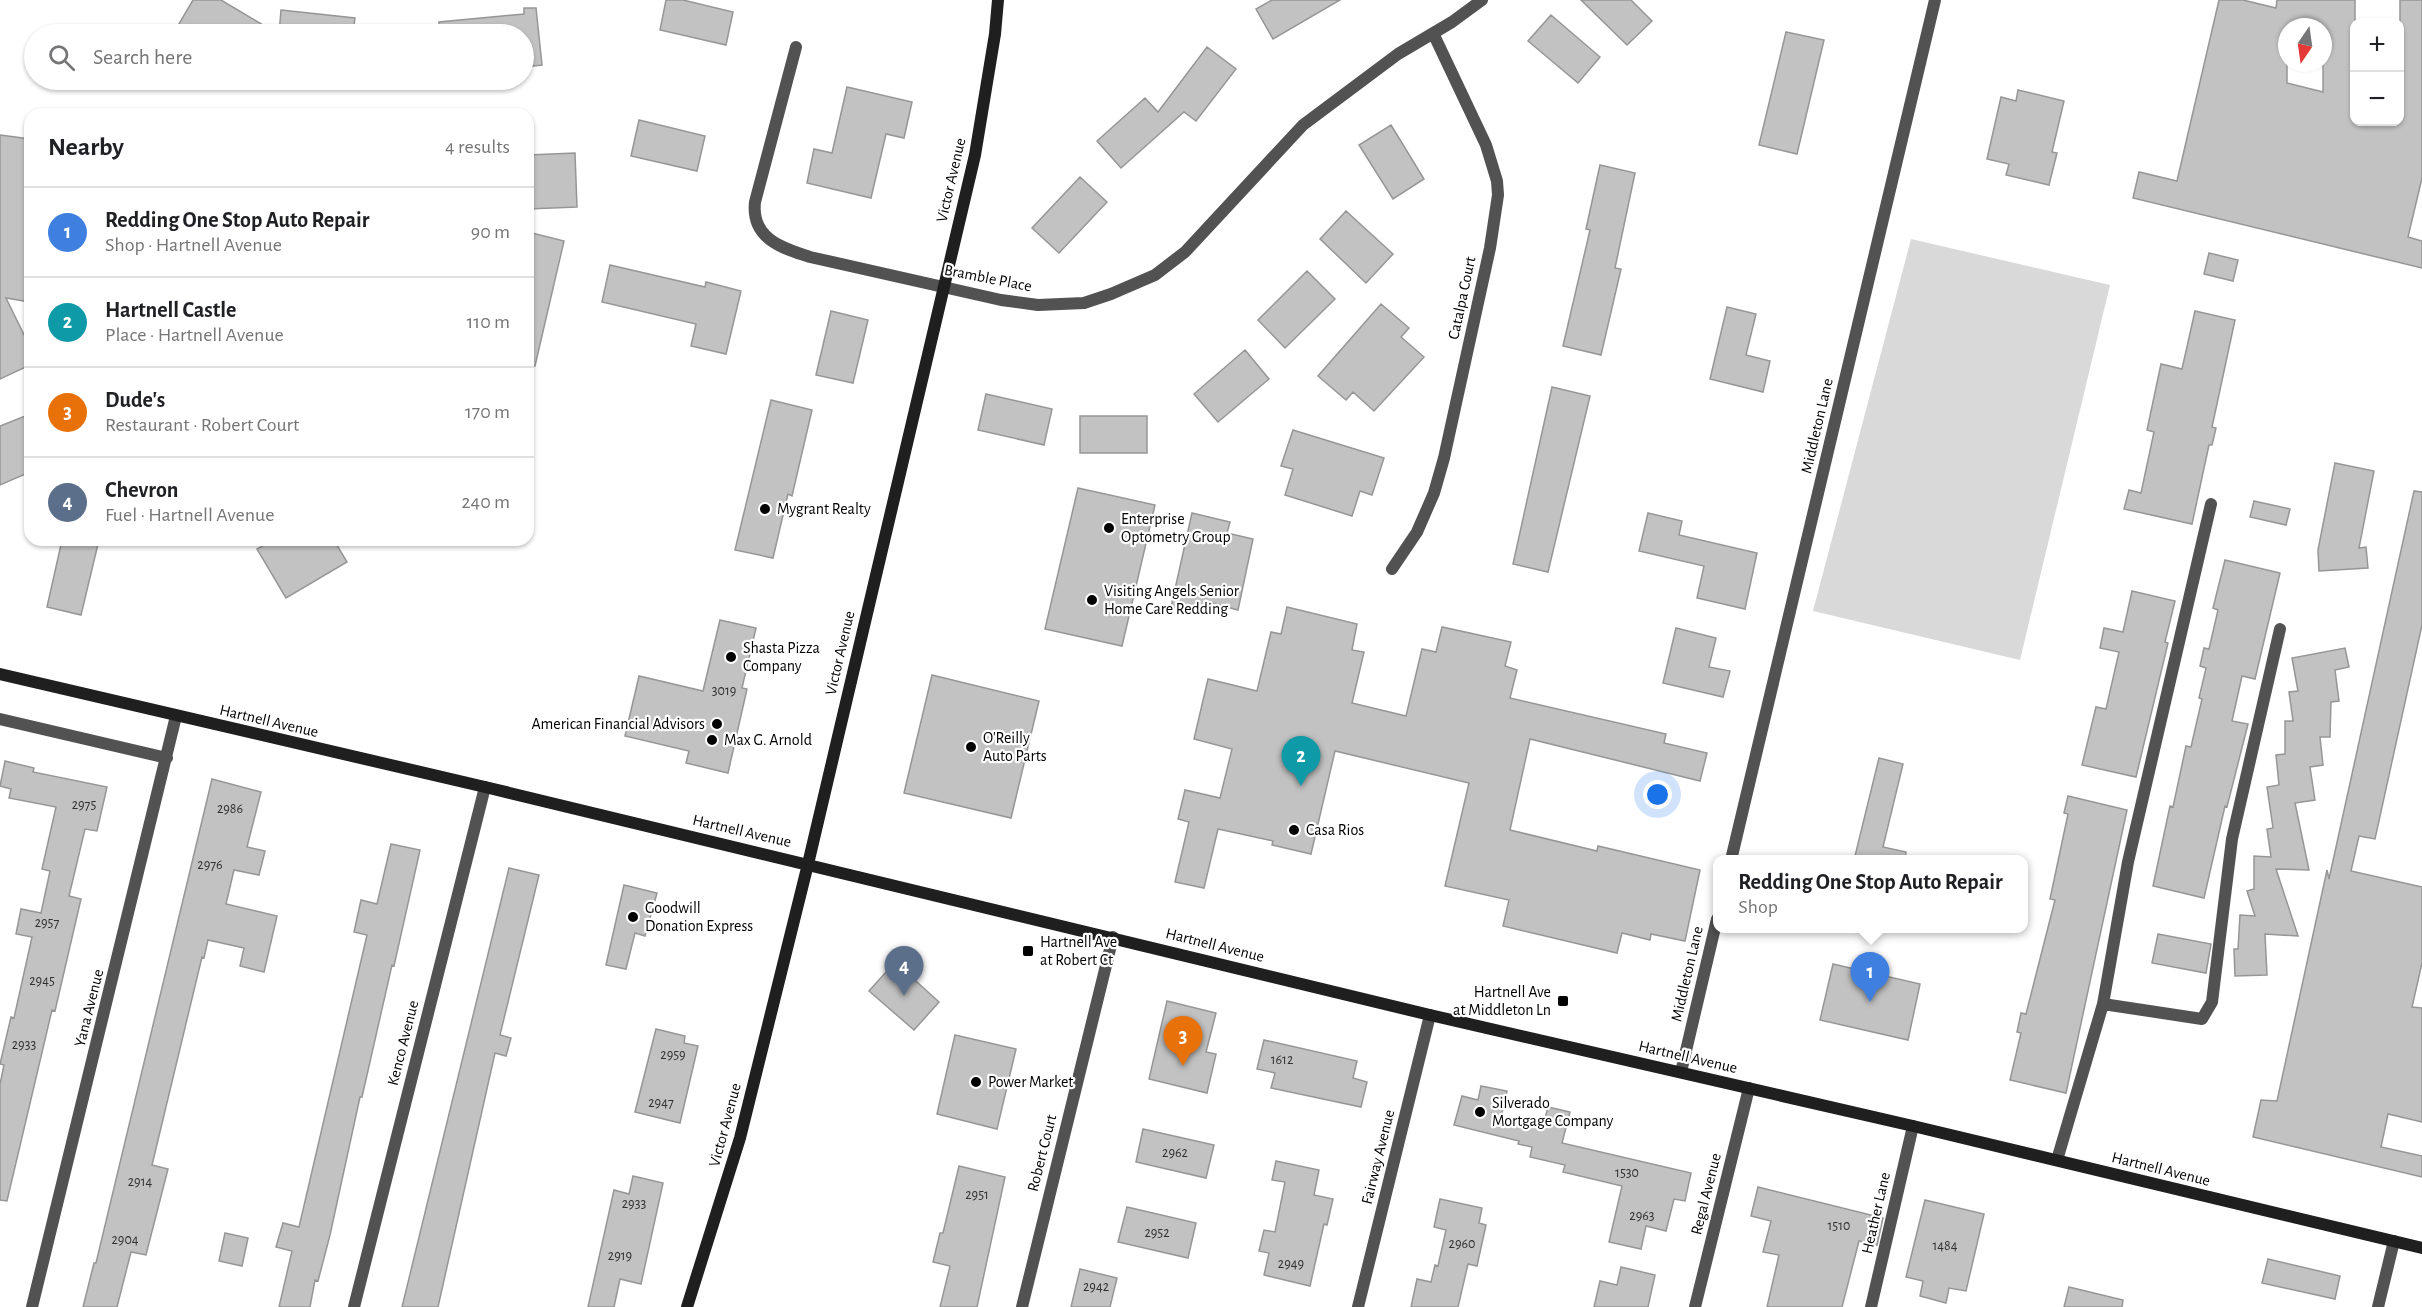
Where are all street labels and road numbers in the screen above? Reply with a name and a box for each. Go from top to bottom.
street label: Victor Avenue [934,136,968,224]
street label: Catalpa Court [1445,255,1479,341]
street label: Bramble Place [943,262,1033,294]
street label: Middleton Lane [1798,377,1836,475]
street label: Victor Avenue [823,609,857,697]
street label: Hartnell Avenue [218,702,320,740]
street label: Hartnell Avenue [691,812,793,850]
street label: Hartnell Avenue [1164,925,1266,965]
street label: Middleton Lane [1668,925,1706,1023]
street label: Yana Avenue [72,967,106,1049]
street label: Kenco Avenue [385,999,421,1087]
street label: Hartnell Avenue [1637,1038,1739,1076]
street label: Victor Avenue [706,1081,744,1169]
street label: Fairway Avenue [1359,1108,1398,1206]
street label: Robert Court [1025,1113,1059,1193]
street label: Hartnell Avenue [2110,1149,2212,1189]
street label: Regal Avenue [1688,1151,1724,1237]
street label: Heather Lane [1859,1171,1893,1255]

